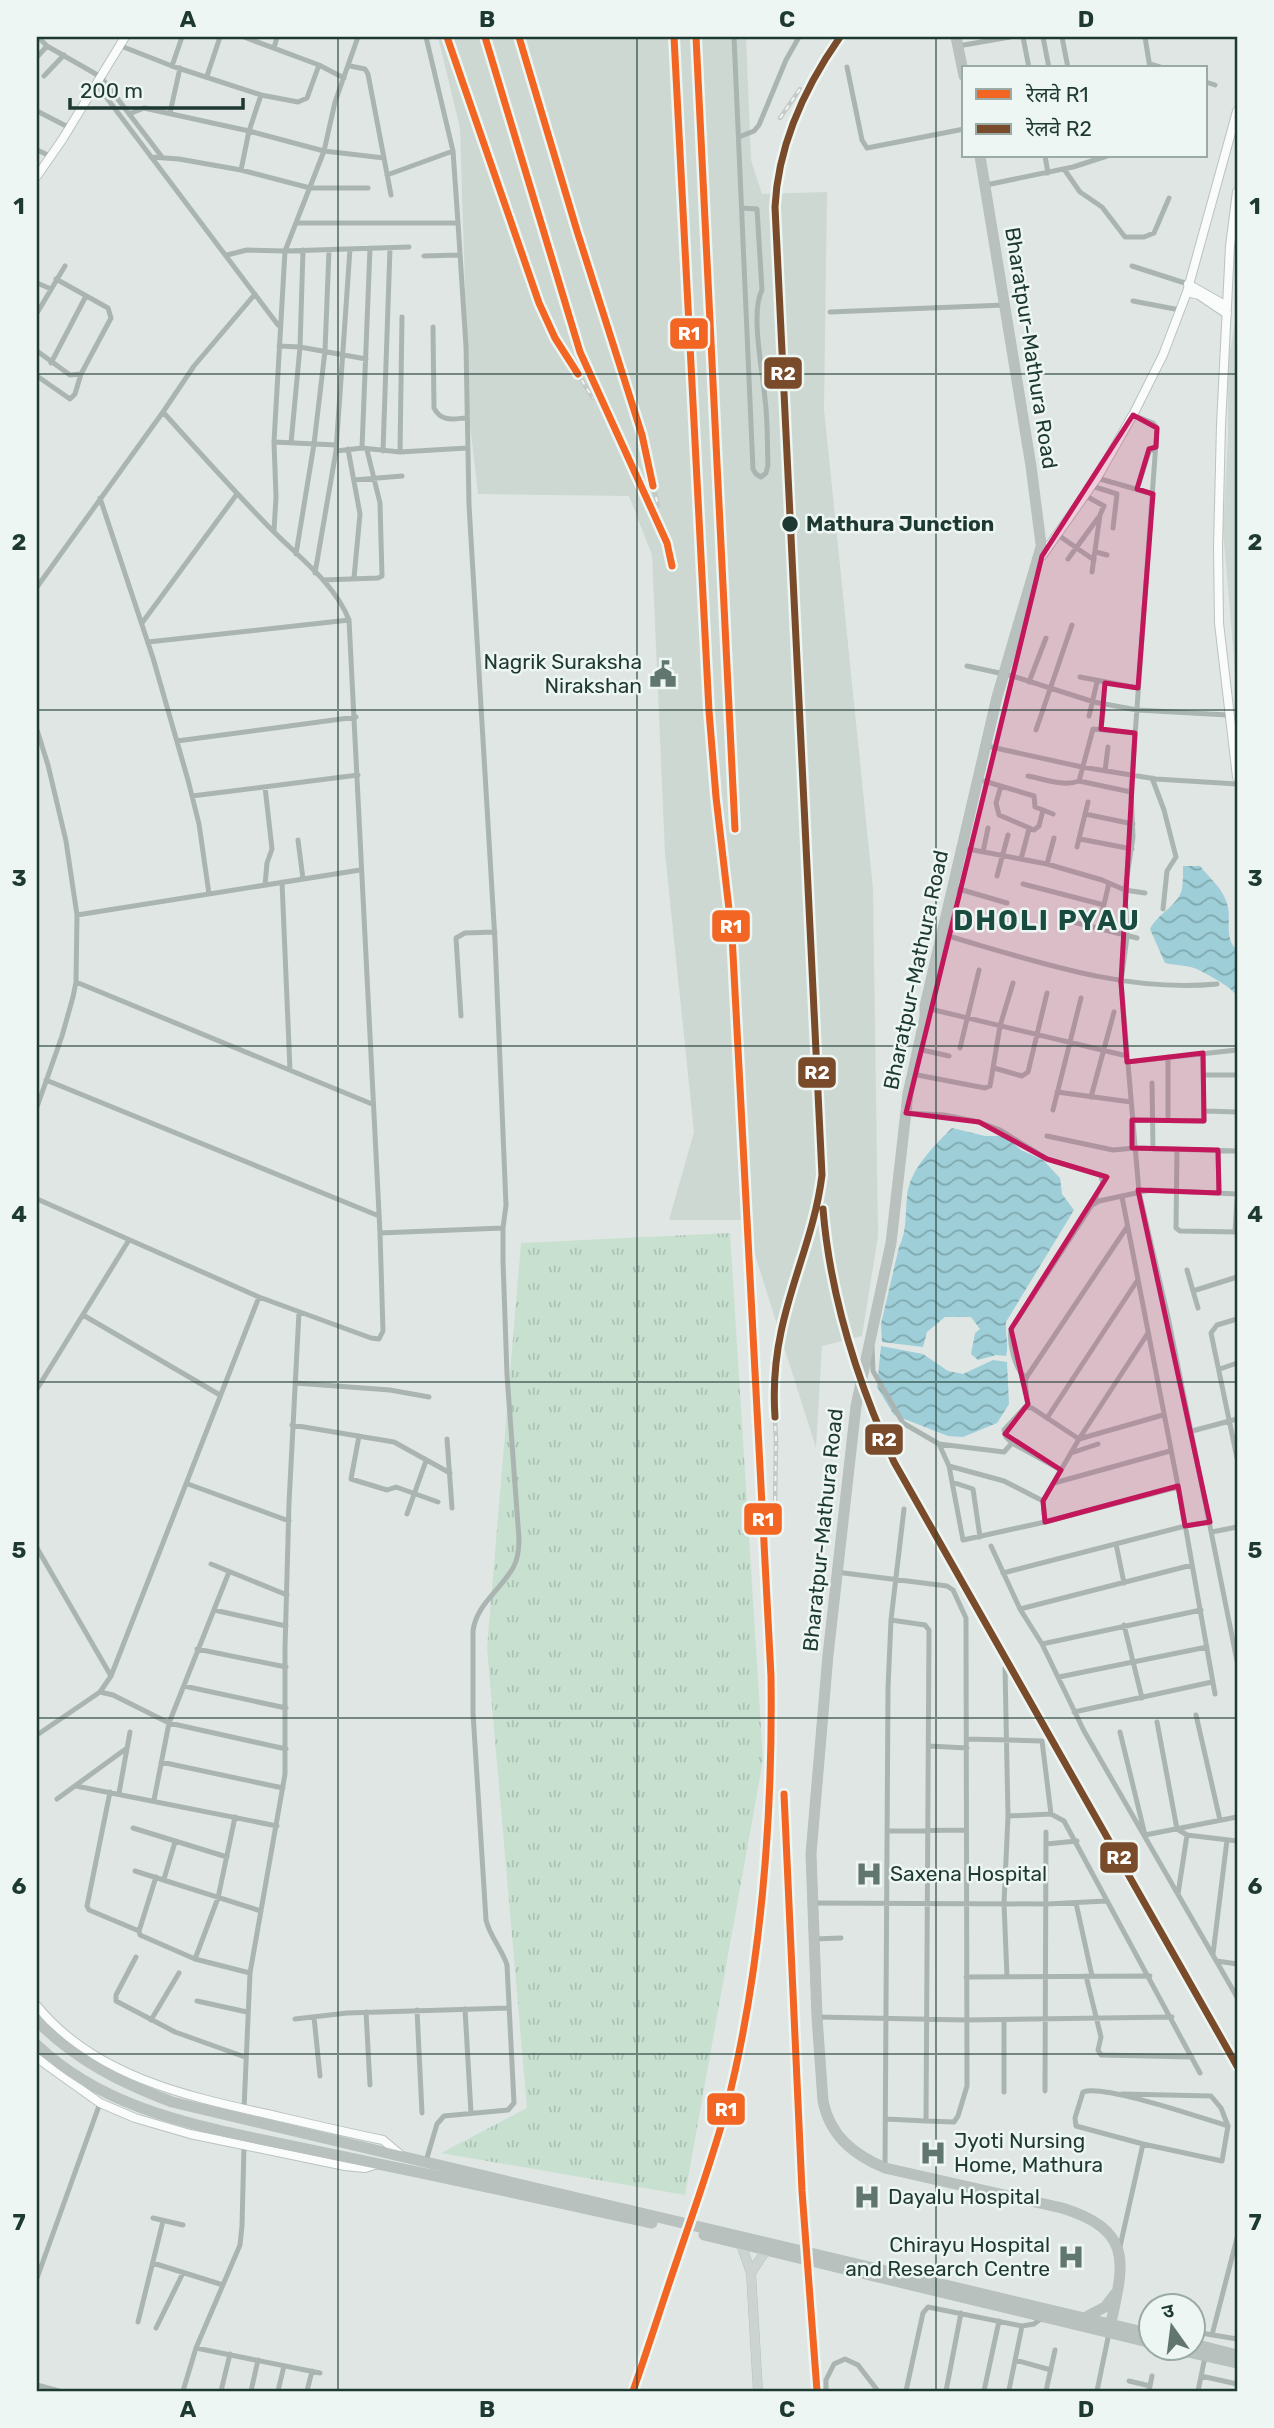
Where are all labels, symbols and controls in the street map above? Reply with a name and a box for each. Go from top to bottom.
text: A [180,5,197,33]
text: B [479,5,495,33]
text: C [779,5,795,33]
text: D [1078,5,1094,33]
scale bar [70,66,243,110]
legend [962,66,1208,158]
text: 200 m [80,78,143,103]
text: रेलवे R1 [1025,82,1088,107]
text: रेलवे R2 [1025,116,1092,141]
text: 1 [13,192,25,220]
text: 1 [1249,192,1261,220]
street label: Bharatpur-Mathura Road [1000,225,1063,471]
line badge: R1 [669,317,709,350]
text: R1 [678,322,700,345]
line badge: R2 [763,356,803,390]
text: R2 [770,362,796,385]
place label: Mathura Junction [806,511,994,536]
marker: Mathura Junction [780,514,800,534]
text: 2 [12,528,26,556]
text: 2 [1248,528,1262,556]
place label: Nagrik Suraksha Nirakshan [484,649,642,698]
public building icon: Nagrik Suraksha Nirakshan [648,659,678,689]
street label: Bharatpur-Mathura Road [878,848,953,1092]
text: 3 [11,864,27,892]
text: 3 [1247,864,1263,892]
district label: DHOLI PYAU [953,904,1141,937]
line badge: R1 [711,909,751,943]
text: R1 [720,915,742,938]
line badge: R2 [797,1056,837,1089]
text: R2 [804,1061,830,1084]
text: 4 [11,1200,27,1228]
text: 4 [1247,1200,1263,1228]
street label: Bharatpur-Mathura Road [797,1407,848,1653]
line badge: R2 [864,1423,904,1456]
text: R2 [871,1428,897,1451]
line badge: R1 [743,1502,783,1536]
text: R1 [752,1508,774,1531]
text: 5 [12,1536,27,1564]
text: 5 [1248,1536,1263,1564]
line badge: R2 [1099,1841,1139,1874]
text: R2 [1106,1846,1132,1869]
hospital icon: Saxena Hospital [854,1859,884,1889]
place label: Saxena Hospital [890,1861,1047,1886]
text: 6 [12,1872,27,1900]
text: 6 [1248,1872,1263,1900]
line badge: R1 [706,2092,746,2126]
text: R1 [715,2098,737,2121]
place label: Jyoti Nursing Home, Mathura [954,2128,1103,2177]
hospital icon: Jyoti Nursing Home, Mathura [918,2138,948,2168]
hospital icon: Dayalu Hospital [852,2182,882,2212]
place label: Dayalu Hospital [888,2184,1040,2209]
text: 7 [12,2208,26,2236]
text: 7 [1248,2208,1262,2236]
place label: Chirayu Hospital and Research Centre [845,2232,1050,2281]
hospital icon: Chirayu Hospital and Research Centre [1056,2242,1086,2272]
north arrow [1138,2292,1208,2362]
text: उ [1160,2298,1177,2323]
text: A [180,2395,197,2423]
text: B [479,2395,495,2423]
text: C [779,2395,795,2423]
text: D [1078,2395,1094,2423]

